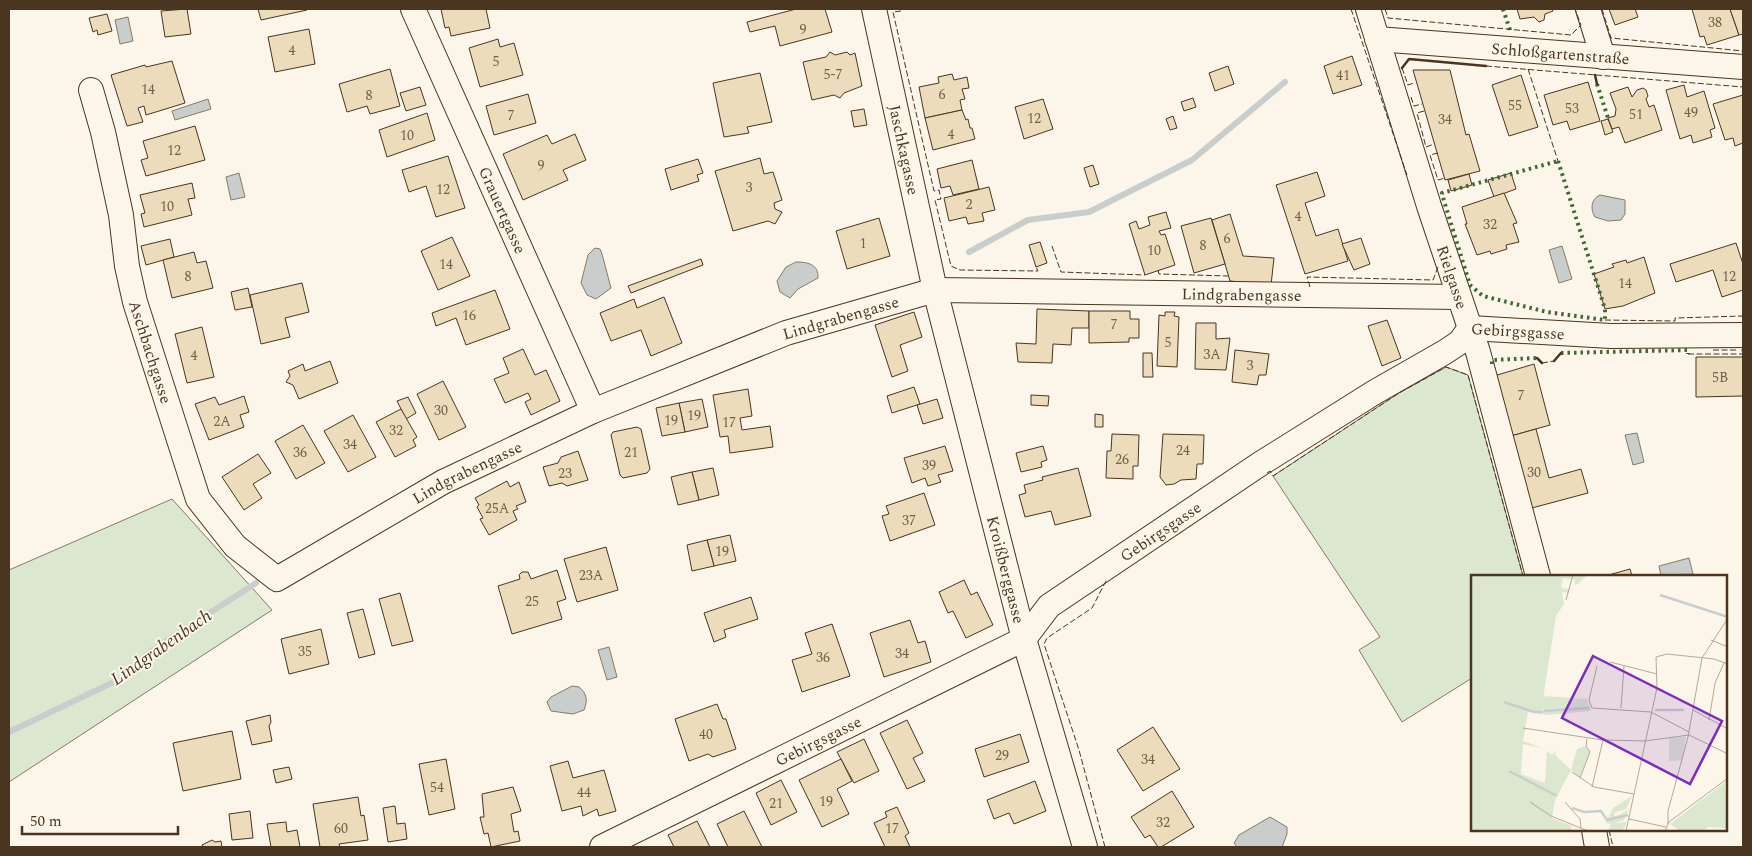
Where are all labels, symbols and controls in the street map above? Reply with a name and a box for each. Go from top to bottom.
house number: 38 [1708,12,1722,33]
house number: 9 [800,19,807,40]
street label: Schloßgartenstraße [1490,37,1630,71]
house number: 4 [289,40,296,61]
house number: 5 [493,51,500,72]
house number: 5-7 [823,64,843,85]
house number: 41 [1336,65,1350,86]
house number: 14 [141,79,155,100]
house number: 6 [939,84,946,105]
house number: 8 [366,85,373,106]
house number: 55 [1508,95,1522,116]
house number: 53 [1565,98,1579,119]
house number: 49 [1684,102,1698,123]
street label: Jaschkagasse [882,103,925,197]
house number: 51 [1629,104,1643,125]
house number: 7 [508,105,515,126]
house number: 12 [1027,108,1041,129]
house number: 34 [1438,109,1452,130]
house number: 4 [948,124,955,145]
house number: 10 [400,125,414,146]
house number: 12 [167,140,181,161]
house number: 9 [538,155,545,176]
street label: Grauertgasse [472,163,532,258]
house number: 3 [746,177,753,198]
house number: 12 [436,179,450,200]
house number: 2 [966,194,973,215]
house number: 10 [160,196,174,217]
house number: 4 [1295,206,1302,227]
house number: 32 [1483,214,1497,235]
house number: 6 [1224,228,1231,249]
house number: 1 [860,233,867,254]
house number: 8 [1200,235,1207,256]
house number: 10 [1147,240,1161,261]
street label: Rielgasse [1430,242,1474,312]
house number: 14 [439,254,453,275]
house number: 8 [185,266,192,287]
house number: 12 [1722,266,1736,287]
house number: 14 [1618,273,1632,294]
street label: Lindgrabengasse [1181,282,1302,308]
street label: Lindgrabengasse [780,290,902,346]
street label: Aschbachgasse [122,297,178,407]
house number: 16 [462,305,476,326]
house number: 7 [1111,314,1118,335]
street label: Gebirgsgasse [1470,317,1565,346]
house number: 5 [1165,332,1172,353]
house number: 3A [1203,344,1221,365]
house number: 4 [191,345,198,366]
house number: 3 [1247,355,1254,376]
house number: 5B [1712,367,1728,388]
house number: 7 [1518,385,1525,406]
house number: 30 [434,400,448,421]
house number: 19 [687,405,701,426]
house number: 19 [664,410,678,431]
house number: 2A [213,411,231,432]
house number: 17 [722,412,736,433]
house number: 32 [389,420,403,441]
house number: 34 [343,434,357,455]
street label: Lindgrabengasse [408,435,526,510]
house number: 24 [1176,440,1190,461]
house number: 36 [293,442,307,463]
house number: 21 [624,442,638,463]
house number: 26 [1115,449,1129,470]
house number: 39 [922,455,936,476]
house number: 30 [1527,462,1541,483]
house number: 23 [558,463,572,484]
street label: Gebirgsgasse [1115,496,1206,568]
house number: 25A [485,498,510,519]
house number: 37 [902,510,916,531]
street label: Kroißberggasse [980,513,1031,626]
house number: 19 [715,541,729,562]
house number: 23A [579,565,604,586]
inset map [1471,575,1727,831]
house number: 25 [525,591,539,612]
water label: Lindgrabenbach [105,603,217,692]
house number: 35 [298,641,312,662]
house number: 34 [895,643,909,664]
house number: 36 [816,647,830,668]
street label: Gebirgsgasse [771,710,866,773]
house number: 40 [699,724,713,745]
house number: 29 [995,745,1009,766]
house number: 34 [1141,749,1155,770]
house number: 54 [430,777,444,798]
house number: 44 [577,782,591,803]
house number: 19 [819,791,833,812]
house number: 21 [769,793,783,814]
scale bar [22,804,179,836]
text: 50 m [30,810,62,833]
house number: 32 [1156,812,1170,833]
house number: 60 [334,818,348,839]
house number: 17 [885,818,899,839]

